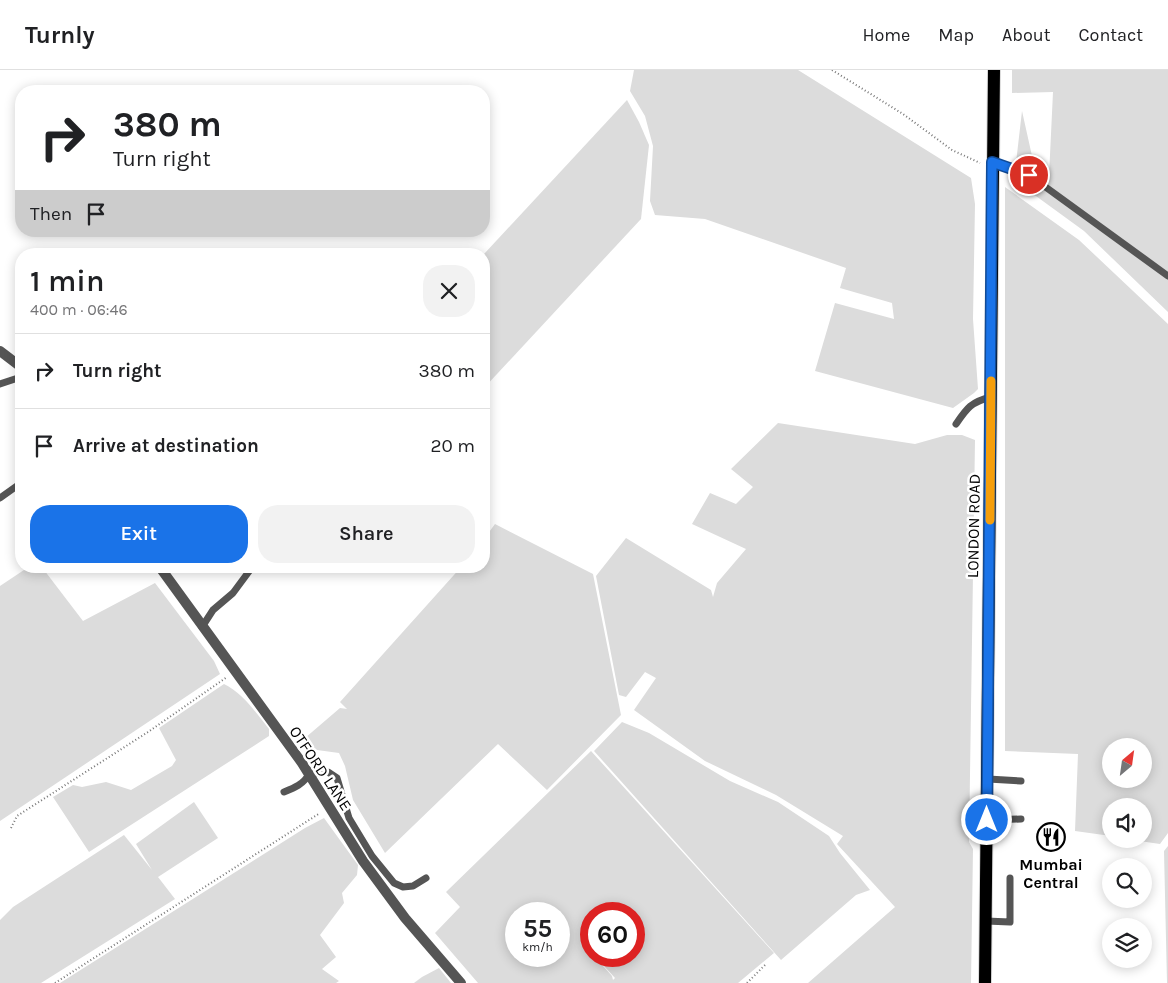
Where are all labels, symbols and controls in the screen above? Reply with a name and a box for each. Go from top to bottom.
text: Turnly [25,21,95,49]
text: Home [862,24,910,46]
text: Map [938,24,974,46]
text: About [1002,24,1051,46]
text: Contact [1079,24,1143,46]
text: 380 m [113,104,222,145]
icon: right [30,105,95,170]
text: Turn right [113,146,211,172]
pin [1008,154,1050,196]
icon: arrive [1015,161,1043,189]
icon: arrive [82,200,110,228]
text: Then [30,203,72,225]
text: 1 min [30,263,104,299]
button: close [423,265,475,317]
text: 400 m · 06:46 [30,300,128,319]
icon: right [30,357,58,385]
text: Turn right [73,360,162,382]
text: 380 m [419,360,475,382]
icon: arrive [30,432,58,460]
text: Arrive at destination [73,435,259,457]
text: 20 m [430,435,475,457]
street label: LONDON ROAD [963,474,984,578]
button: Exit [30,505,248,563]
button: Share [258,505,475,563]
street label: OTFORD LANE [285,722,356,814]
north arrow [1102,738,1152,788]
map controls [1102,738,1152,968]
position arrow [960,793,1012,845]
button: sound [1102,798,1152,848]
restaurant icon: Mumbai Central [1036,822,1066,852]
place label: Mumbai Central [1019,855,1083,892]
button: search [1102,858,1152,908]
speed limit sign: 60 [580,902,645,967]
text: 55 [523,914,552,943]
button: layers [1102,918,1152,968]
text: km/h [522,940,553,954]

